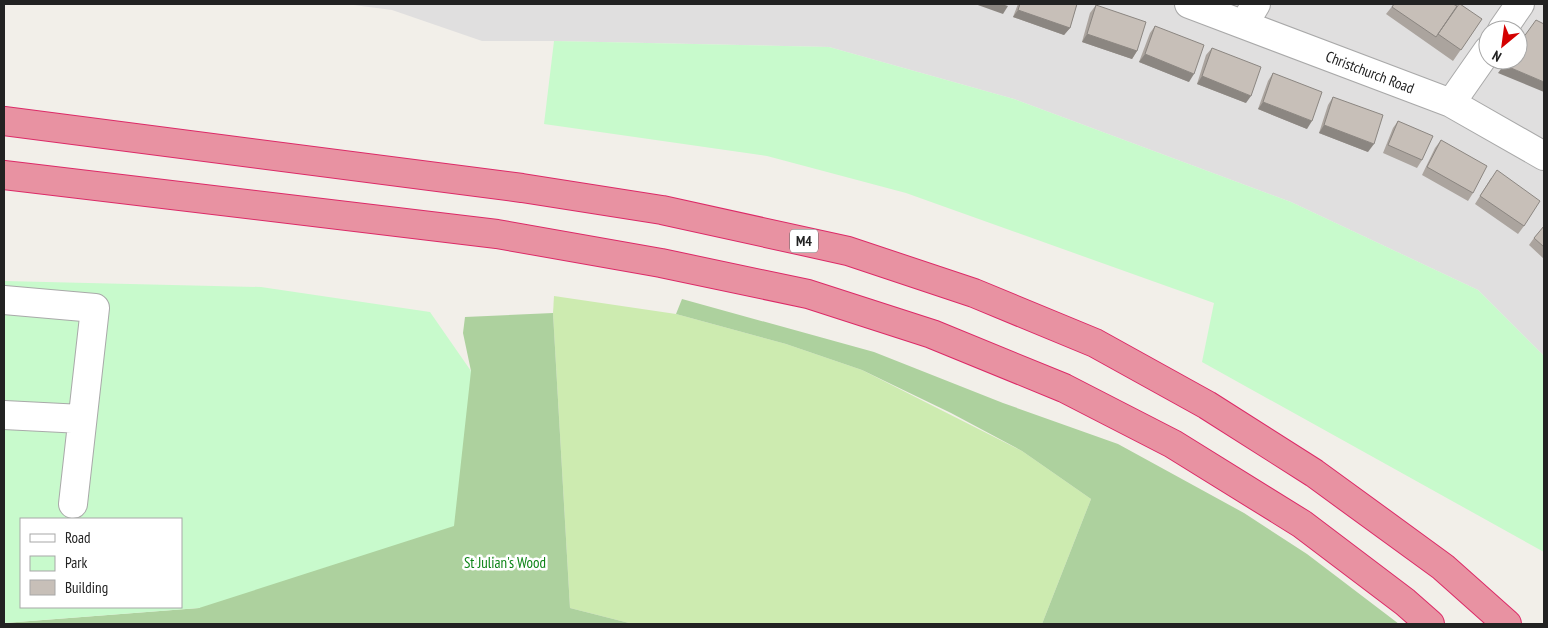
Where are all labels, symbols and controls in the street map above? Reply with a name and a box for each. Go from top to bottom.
north arrow [1478,20,1528,70]
street label: Christchurch Road [1323,46,1417,98]
text: N [1489,47,1504,66]
road number: M4 [790,230,818,252]
legend [20,518,182,608]
text: Road [65,528,91,547]
text: Park [65,553,87,572]
park label: St Julian's Wood [464,553,546,572]
text: Building [65,578,108,597]

